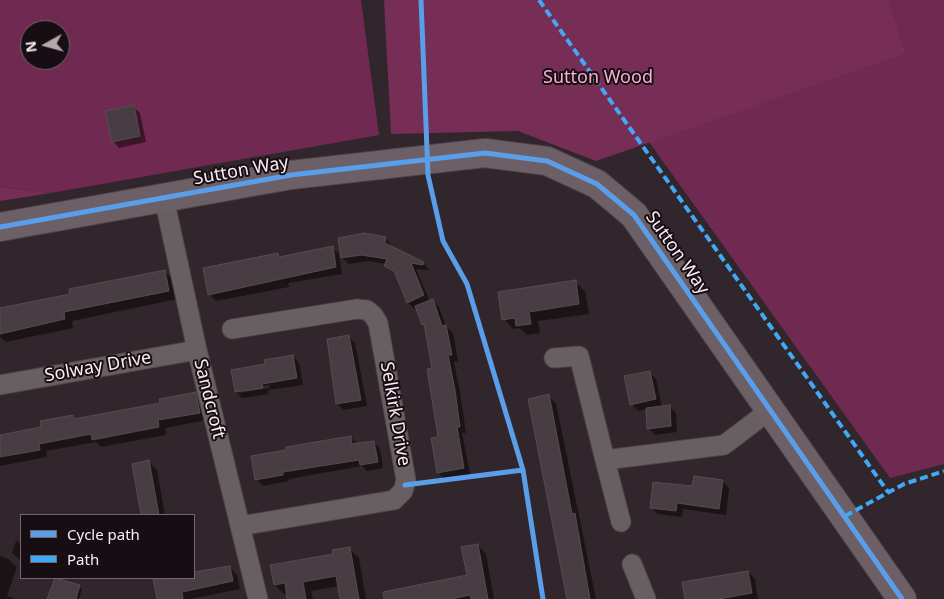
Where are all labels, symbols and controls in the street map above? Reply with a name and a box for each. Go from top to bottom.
north arrow [20,20,70,70]
text: N [20,40,41,54]
park label: Sutton Wood [543,67,653,89]
street label: Sutton Way [192,152,290,190]
street label: Sutton Way [641,207,713,299]
street label: Solway Drive [43,347,153,387]
street label: Sandcroft [189,357,229,441]
street label: Selkirk Drive [375,360,415,468]
legend [20,514,195,579]
text: Cycle path [67,524,140,544]
text: Path [67,549,99,569]

